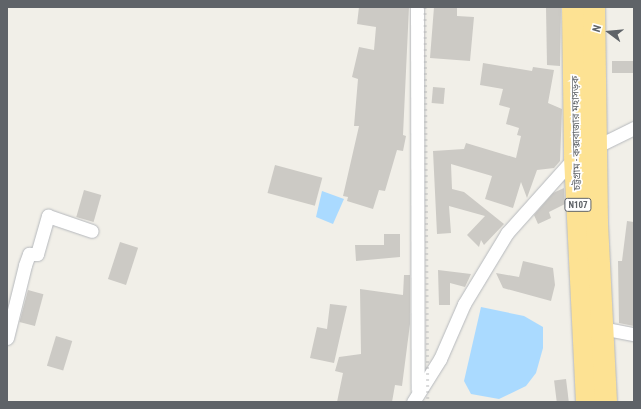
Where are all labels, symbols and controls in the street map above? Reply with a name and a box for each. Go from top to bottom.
north arrow [589,12,629,52]
text: N [590,24,604,34]
street label: চট্টগ্রাম - কক্সবাজার মহাসড়ক [569,76,583,190]
road number: N107 [564,198,592,212]

